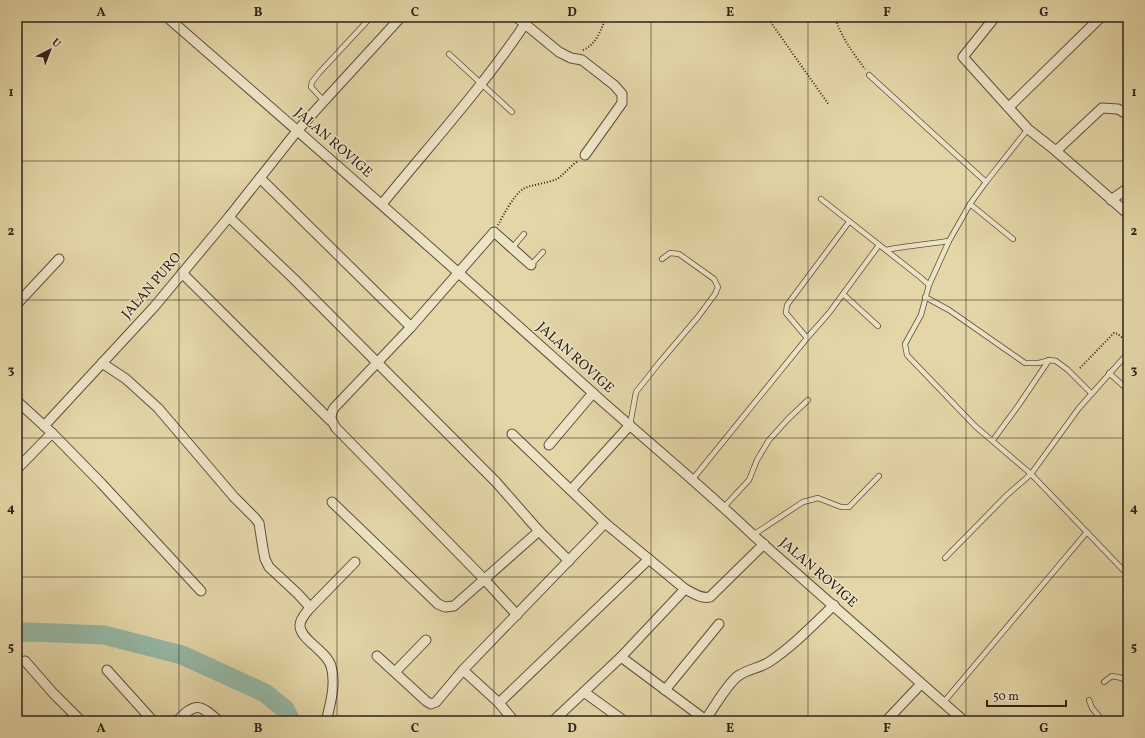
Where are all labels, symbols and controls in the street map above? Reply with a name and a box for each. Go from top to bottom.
text: A [96,4,106,22]
text: B [254,4,263,22]
text: C [411,4,419,22]
text: D [567,4,577,22]
text: E [726,4,734,22]
text: F [883,4,891,22]
text: G [1039,4,1049,22]
north arrow [30,30,70,70]
text: U [48,36,64,52]
text: 1 [8,84,14,102]
text: 1 [1131,84,1137,102]
street label: JALAN ROVIGE [290,104,376,182]
text: 2 [8,223,15,241]
text: 2 [1131,223,1138,241]
street label: JALAN PURO [118,249,186,323]
street label: JALAN ROVIGE [532,318,618,398]
text: 3 [8,362,15,380]
text: 3 [1131,362,1138,380]
text: 4 [7,500,15,518]
text: 4 [1130,500,1138,518]
street label: JALAN ROVIGE [775,534,861,612]
text: 5 [8,639,14,657]
text: 5 [1131,639,1137,657]
scale bar [987,682,1066,708]
text: 50 m [993,689,1019,705]
text: A [96,720,106,738]
text: B [254,720,263,738]
text: C [411,720,419,738]
text: D [567,720,577,738]
text: E [726,720,734,738]
text: F [883,720,891,738]
text: G [1039,720,1049,738]

